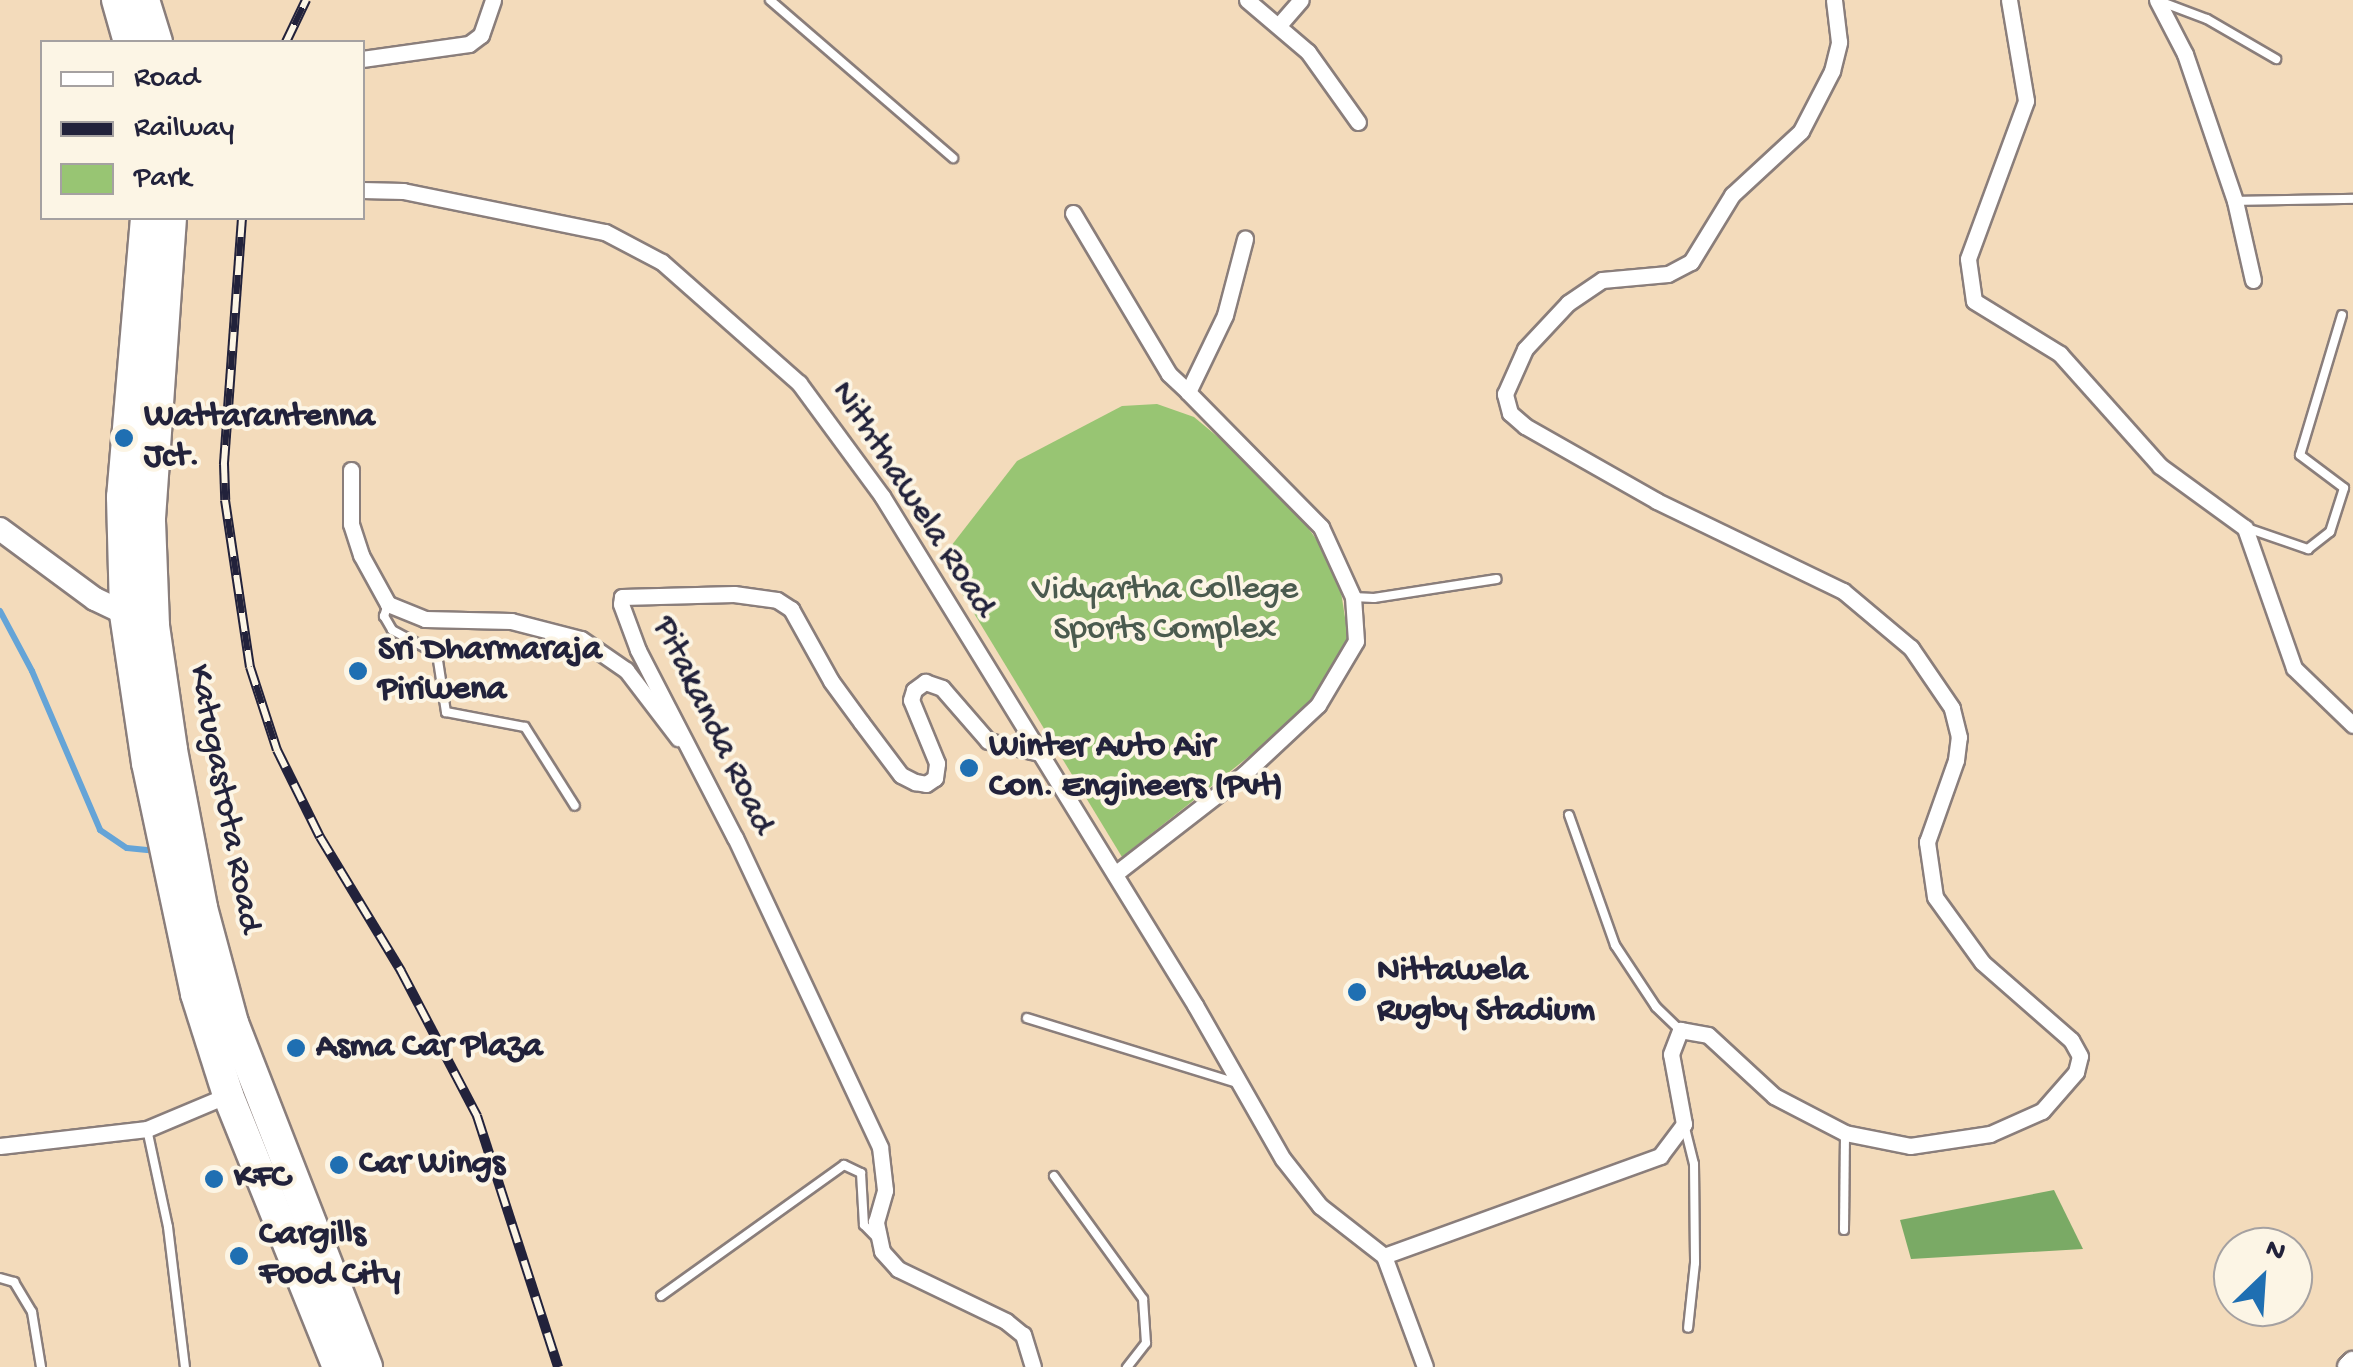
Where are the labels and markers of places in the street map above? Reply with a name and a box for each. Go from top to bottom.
place label: Wattarantenna Jct. [144,397,375,479]
marker: Wattarantenna Jct. [113,427,135,449]
place label: Sri Dharmaraja Piriwena [378,630,602,712]
marker: Sri Dharmaraja Piriwena [347,660,369,682]
place label: Winter Auto Air Con. Engineers (Pvt) [989,727,1283,809]
marker: Winter Auto Air Con. Engineers (Pvt) [958,757,980,779]
place label: Nittawela Rugby Stadium [1377,951,1595,1033]
marker: Nittawela Rugby Stadium [1346,981,1368,1003]
place label: Asma Car Plaza [316,1027,542,1069]
marker: Asma Car Plaza [285,1037,307,1059]
place label: Car Wings [359,1144,505,1186]
marker: Car Wings [328,1154,350,1176]
place label: KFC [234,1158,290,1200]
marker: KFC [203,1168,225,1190]
place label: Cargills Food City [259,1215,400,1297]
marker: Cargills Food City [228,1245,250,1267]

